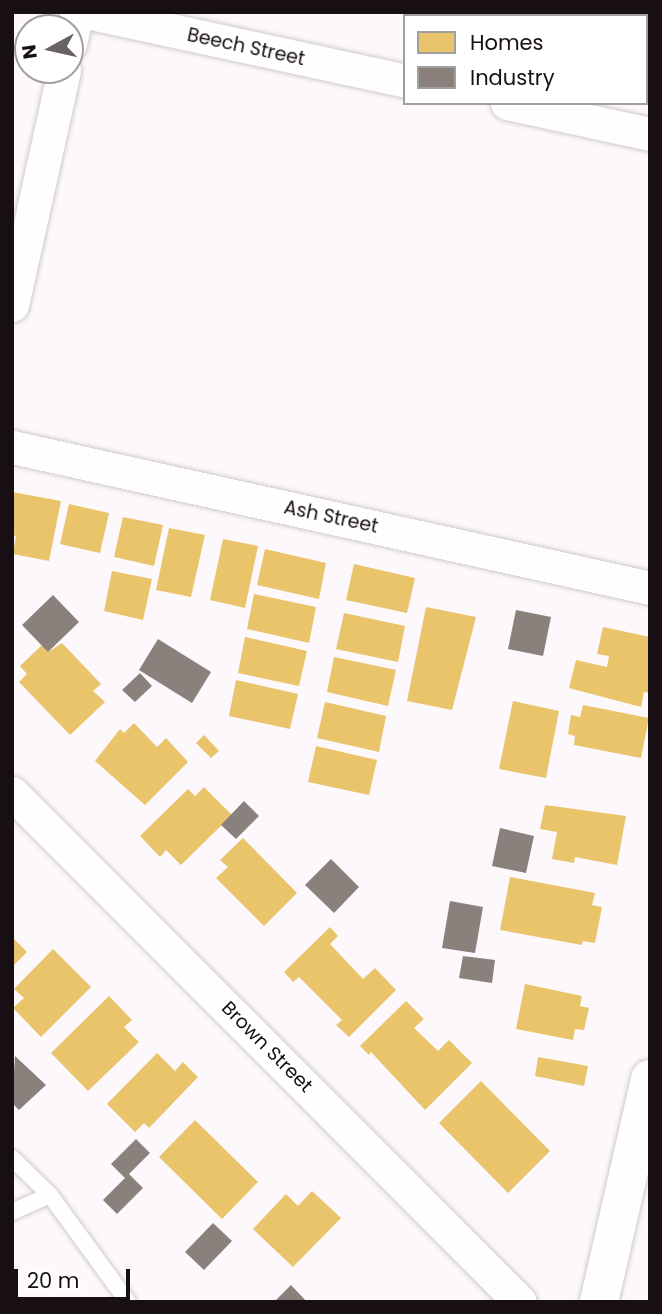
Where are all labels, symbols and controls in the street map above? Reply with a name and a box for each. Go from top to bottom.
north arrow [14,14,84,84]
legend [403,14,648,105]
street label: Beech Street [185,23,307,71]
text: Homes [470,28,544,57]
text: N [15,43,44,61]
text: Industry [470,63,555,92]
street label: Ash Street [282,496,380,538]
street label: Brown Street [217,997,317,1097]
scale bar [18,1254,133,1298]
text: 20 m [27,1266,80,1295]

